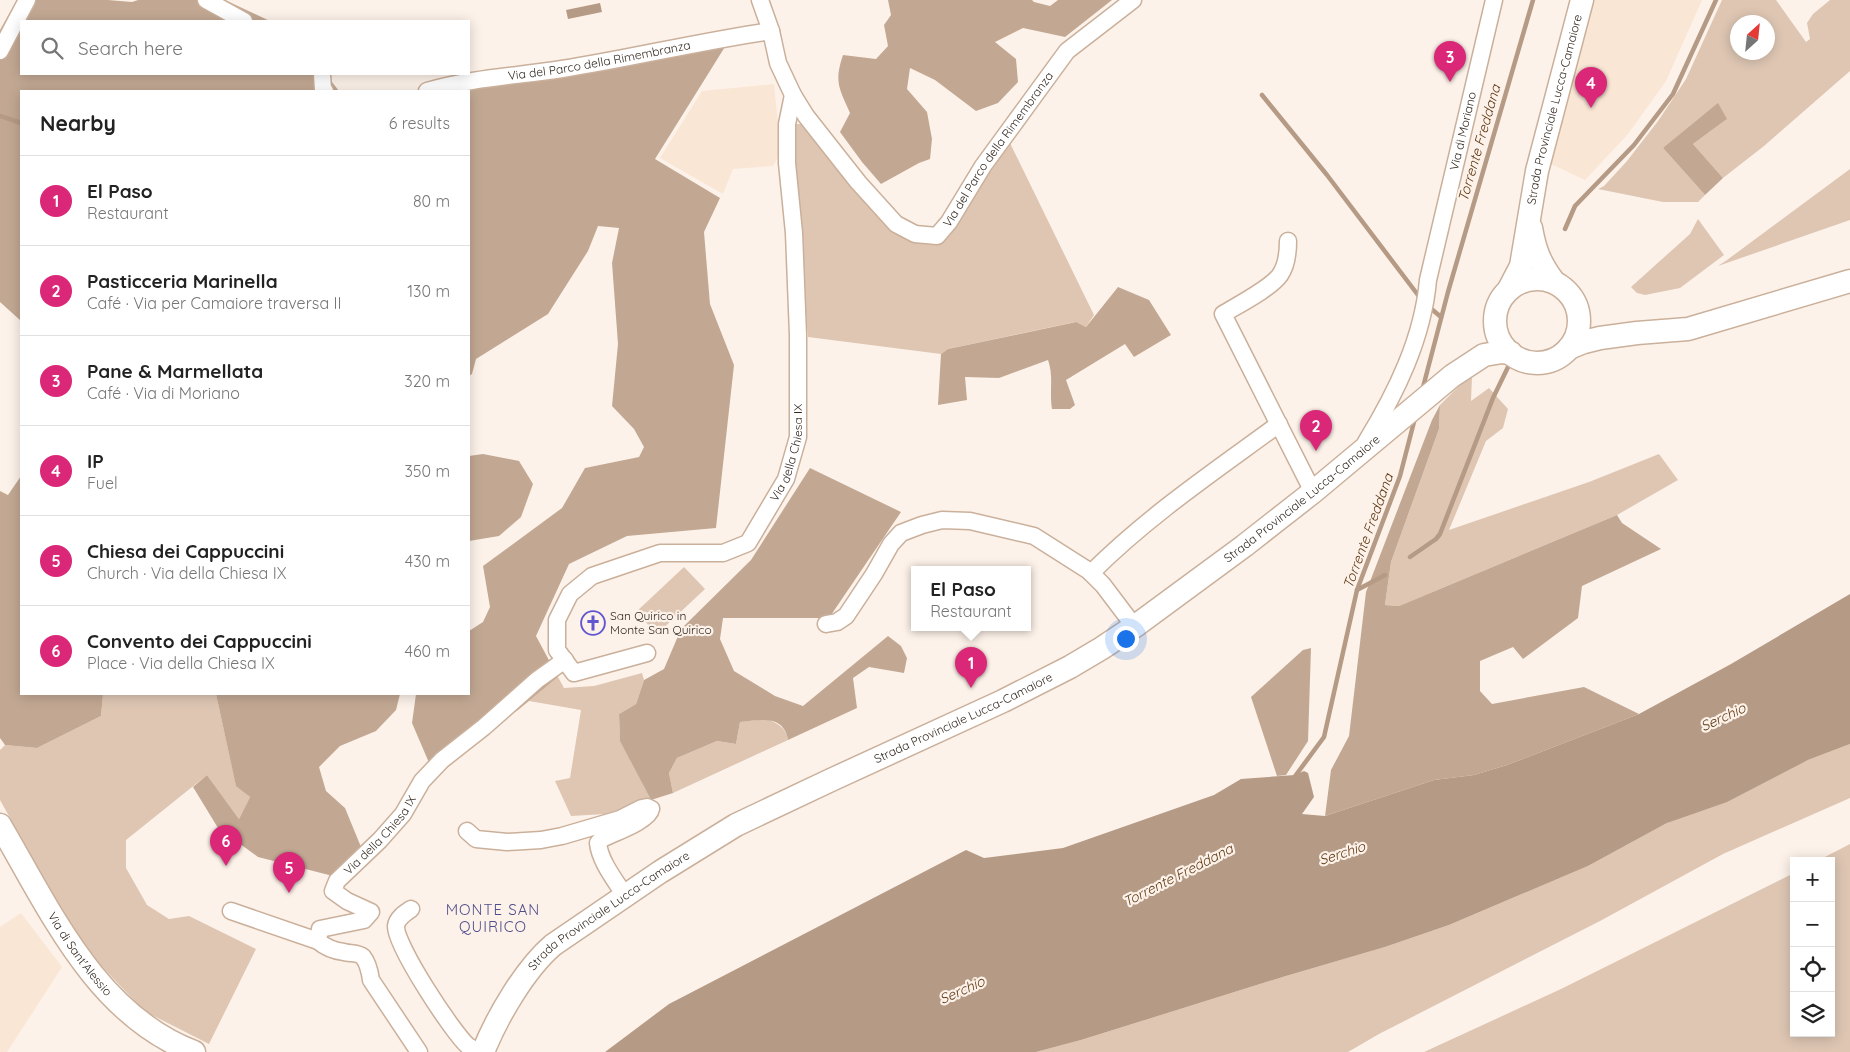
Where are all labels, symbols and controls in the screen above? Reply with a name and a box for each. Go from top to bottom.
street label: Strada Provinciale Lucca-Camaiore [1523,12,1585,206]
north arrow [1730,15,1775,60]
search box [20,20,470,75]
icon: search [38,34,66,62]
text: Search here [78,36,183,60]
street label: Via del Parco della Rimembranza [507,37,692,83]
pin: 3 [1434,41,1466,82]
pin: 4 [1575,67,1607,108]
street label: Via del Parco della Rimembranza [940,69,1056,230]
water label: Torrente Freddana [1454,81,1505,204]
street label: Via di Moriano [1446,90,1479,172]
text: Nearby [40,110,116,136]
text: 6 results [389,113,450,133]
text: El Paso [87,179,153,203]
text: 1 [53,191,59,211]
text: 80 m [413,191,450,211]
text: Restaurant [87,203,169,223]
text: Pasticceria Marinella [87,269,278,293]
text: 2 [51,281,61,301]
text: 130 m [407,281,450,301]
text: Café · Via per Camaiore traversa II [87,293,342,313]
text: Pane & Marmellata [87,359,263,383]
text: 3 [52,371,60,391]
text: 320 m [404,371,450,391]
text: Café · Via di Moriano [87,383,240,403]
street label: Via della Chiesa IX [766,404,805,504]
pin: 2 [1300,410,1332,451]
street label: Strada Provinciale Lucca-Camaiore [1221,431,1383,565]
text: IP [87,449,104,473]
text: 4 [51,461,61,481]
text: 350 m [404,461,450,481]
water label: Torrente Freddana [1339,470,1398,591]
text: Fuel [87,473,118,493]
text: Chiesa dei Cappuccini [87,539,284,563]
text: 5 [51,551,61,571]
text: 430 m [405,551,450,571]
text: Church · Via della Chiesa IX [87,563,286,583]
popup [911,566,1031,631]
text: El Paso [930,577,996,601]
text: Restaurant [930,601,1012,621]
place label: San Quirico in Monte San Quirico [610,608,712,637]
church icon: San Quirico in Monte San Quirico [580,610,606,636]
your location [1113,626,1139,652]
text: Convento dei Cappuccini [87,629,312,653]
text: 6 [52,641,60,661]
text: 460 m [404,641,450,661]
pin: 1 [955,647,987,688]
text: Place · Via della Chiesa IX [87,653,275,673]
street label: Strada Provinciale Lucca-Camaiore [872,669,1055,766]
water label: Serchio [1698,699,1749,735]
street label: Via della Chiesa IX [340,793,419,878]
pin: 6 [210,825,242,866]
water label: Serchio [1317,837,1368,869]
water label: Torrente Freddana [1120,839,1237,910]
street label: Strada Provinciale Lucca-Camaiore [524,847,692,973]
pin: 5 [273,852,305,893]
map controls [1790,857,1835,1037]
button: + [1790,857,1835,902]
district label: MONTE SAN QUIRICO [446,900,540,936]
button: − [1790,902,1835,947]
street label: Via di Sant'Alessio [45,909,116,999]
button: locate [1790,947,1835,992]
water label: Serchio [937,972,988,1008]
button: layers [1790,992,1835,1037]

